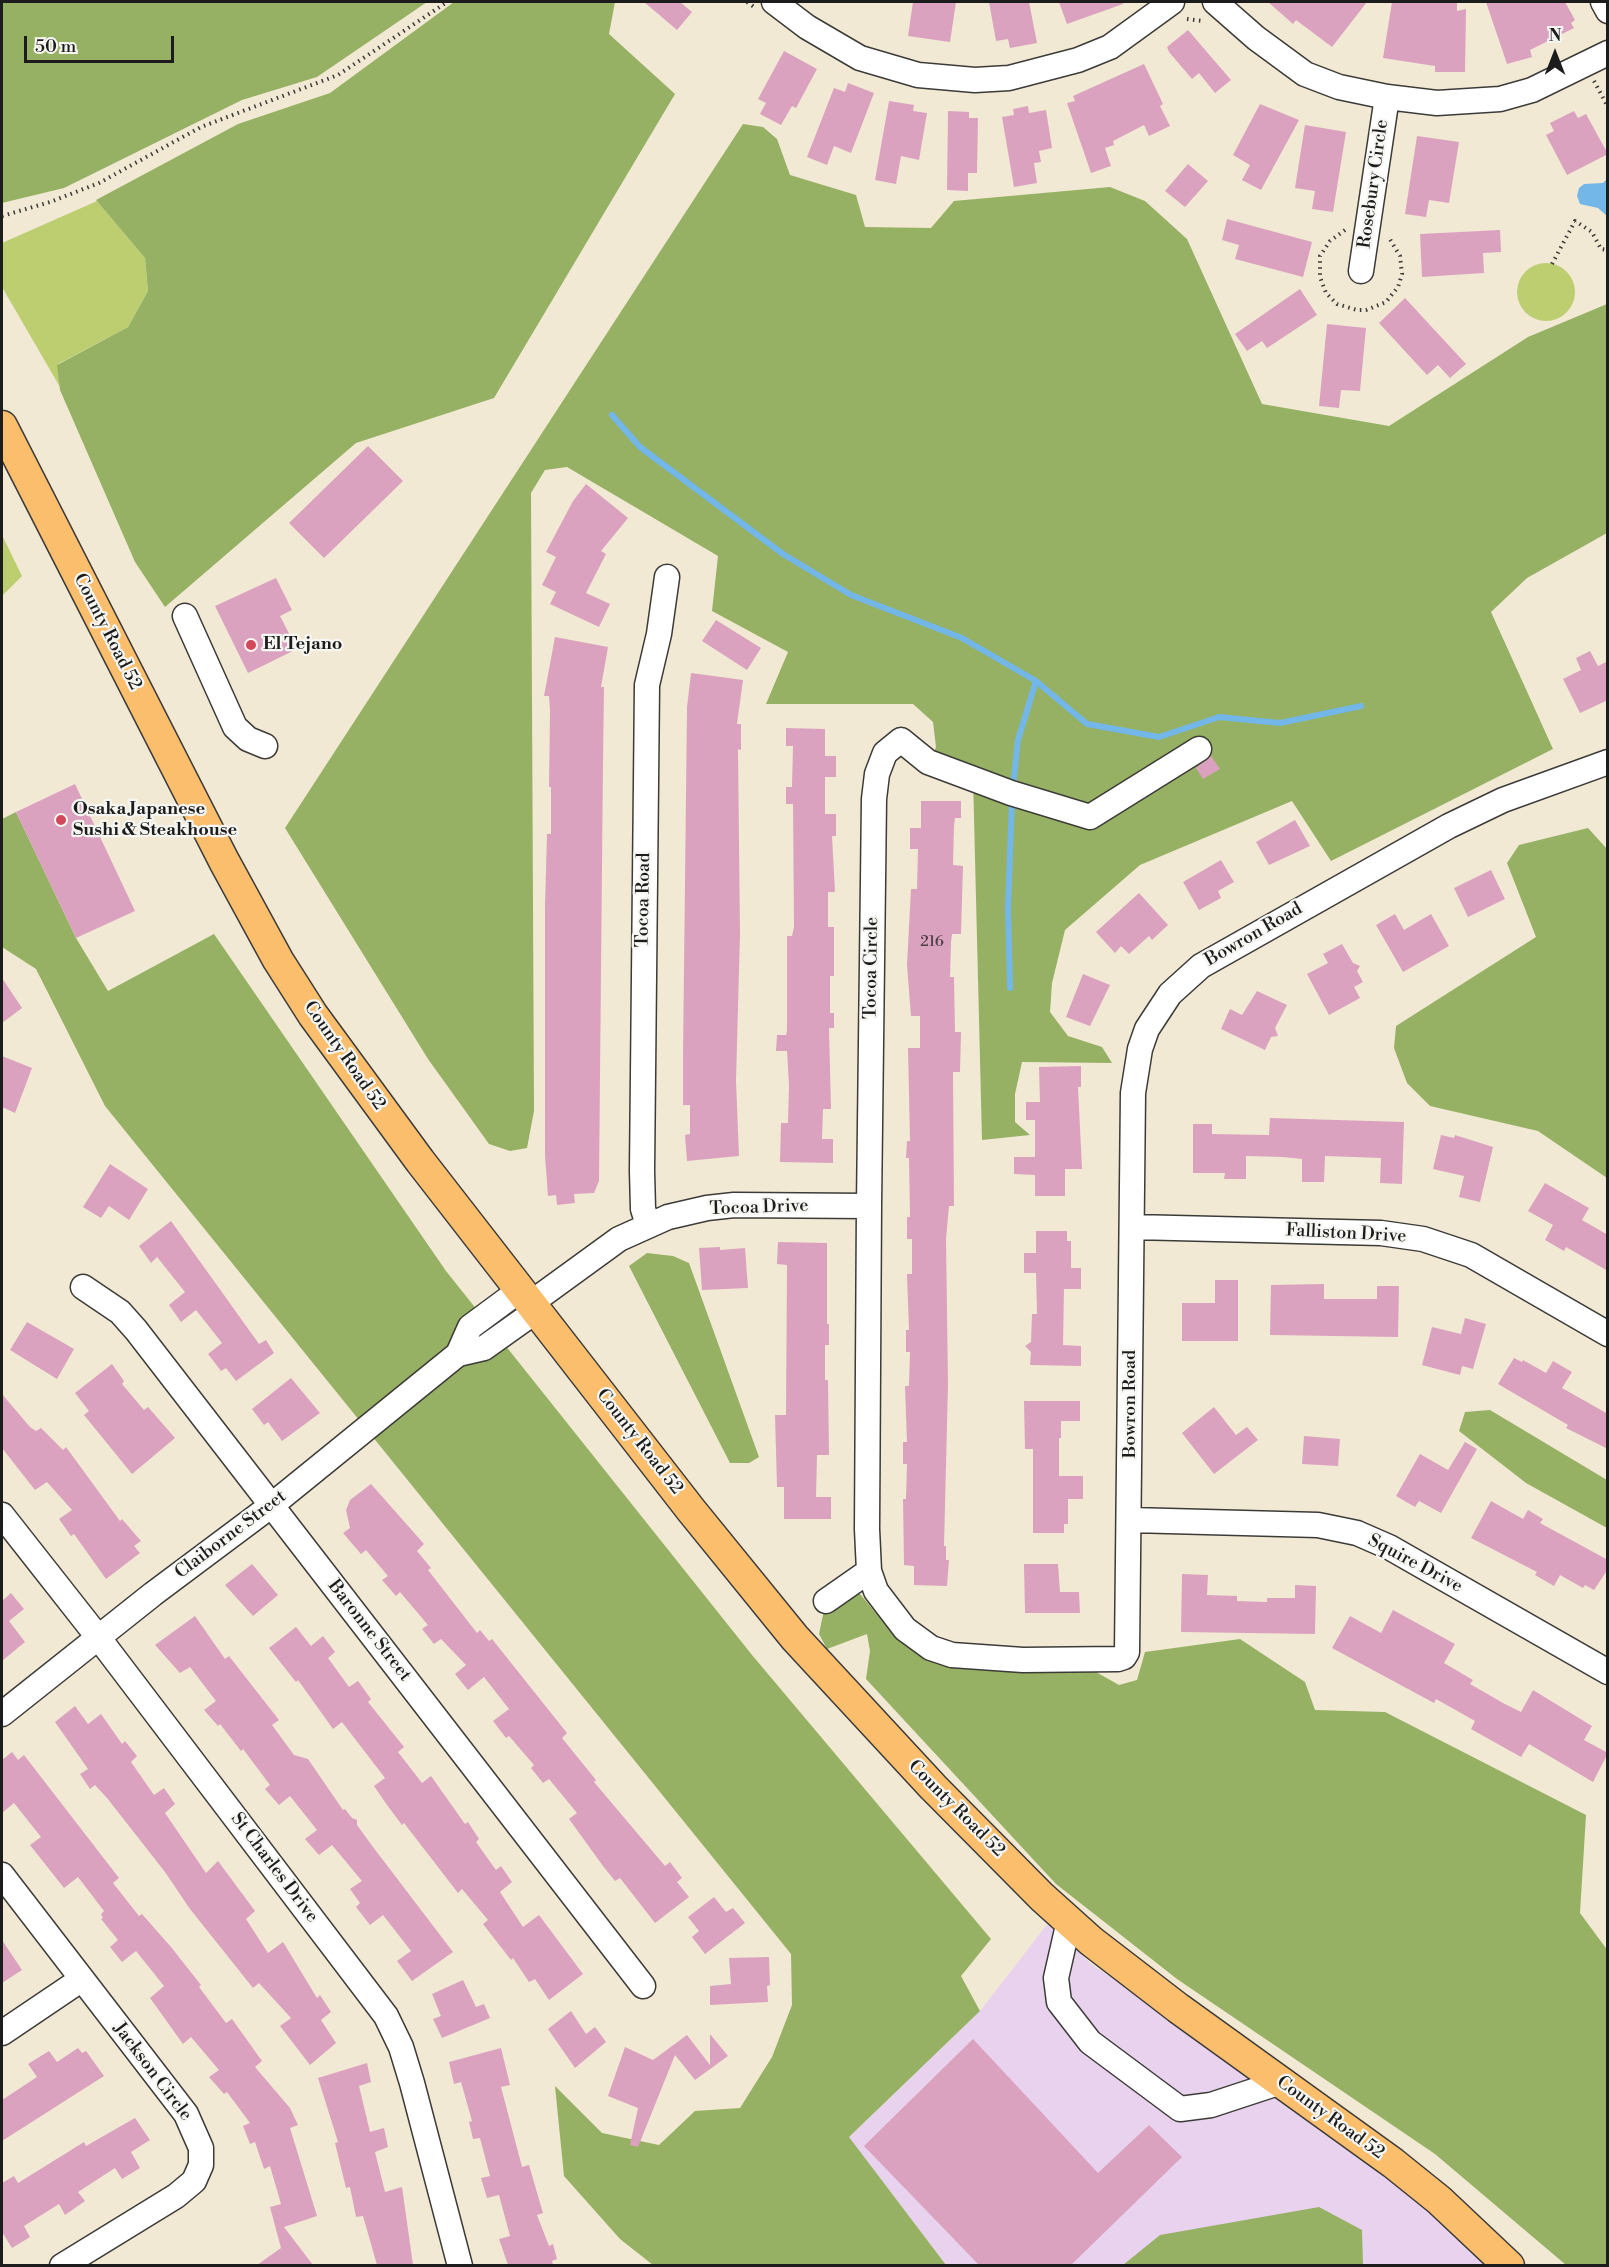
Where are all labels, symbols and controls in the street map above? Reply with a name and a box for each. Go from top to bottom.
scale bar [27,24,177,62]
north arrow [1525,24,1585,84]
text: N [1549,26,1561,46]
text: 50 m [35,35,76,58]
street label: Rosebury Circle [1354,118,1394,250]
street label: County Road 52 [68,570,146,694]
place label: El Tejano [263,634,342,656]
marker: El Tejano [244,638,258,652]
place label: Osaka Japanese Sushi & Steakhouse [73,799,237,842]
marker: Osaka Japanese Sushi & Steakhouse [54,813,68,827]
street label: Tocoa Road [632,852,656,948]
street label: Bowron Road [1202,898,1306,972]
street label: Tocoa Circle [860,917,884,1019]
house number: 216 [920,933,944,951]
street label: County Road 52 [298,997,390,1115]
street label: Tocoa Drive [709,1195,809,1221]
street label: Falliston Drive [1285,1220,1407,1248]
street label: Bowron Road [1120,1350,1142,1458]
street label: County Road 52 [591,1385,687,1499]
street label: Claiborne Street [171,1486,291,1584]
street label: Squire Drive [1364,1530,1466,1598]
street label: Baronne Street [323,1576,415,1686]
street label: County Road 52 [903,1756,1009,1862]
street label: St Charles Drive [226,1809,322,1927]
street label: Jackson Circle [108,2019,196,2125]
street label: County Road 52 [1272,2072,1388,2164]

